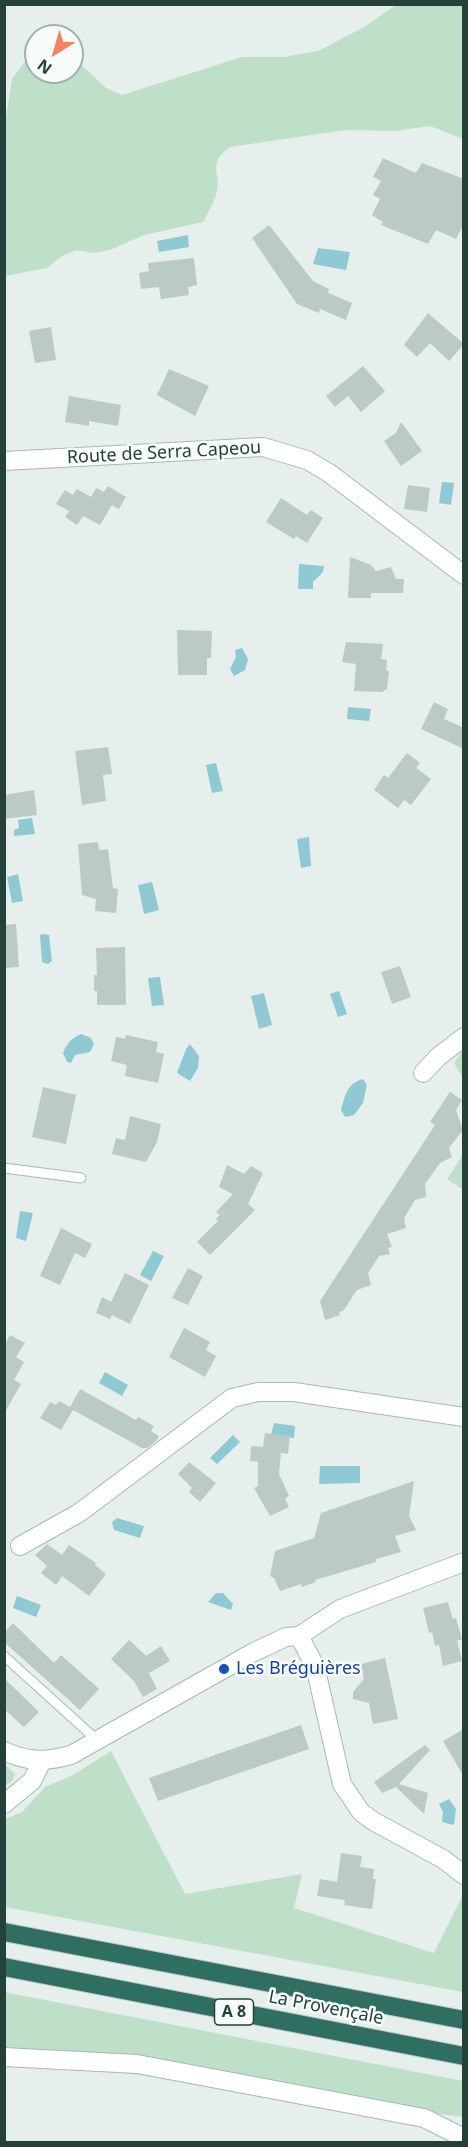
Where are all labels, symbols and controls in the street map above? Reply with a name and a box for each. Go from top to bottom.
north arrow [24,24,84,84]
text: N [33,54,56,79]
street label: Route de Serra Capeou [66,437,262,469]
place label: Les Bréguières [236,1658,361,1680]
marker: Les Bréguières [217,1662,231,1676]
street label: La Provençale [267,1986,385,2030]
road number: A 8 [214,1999,254,2025]

